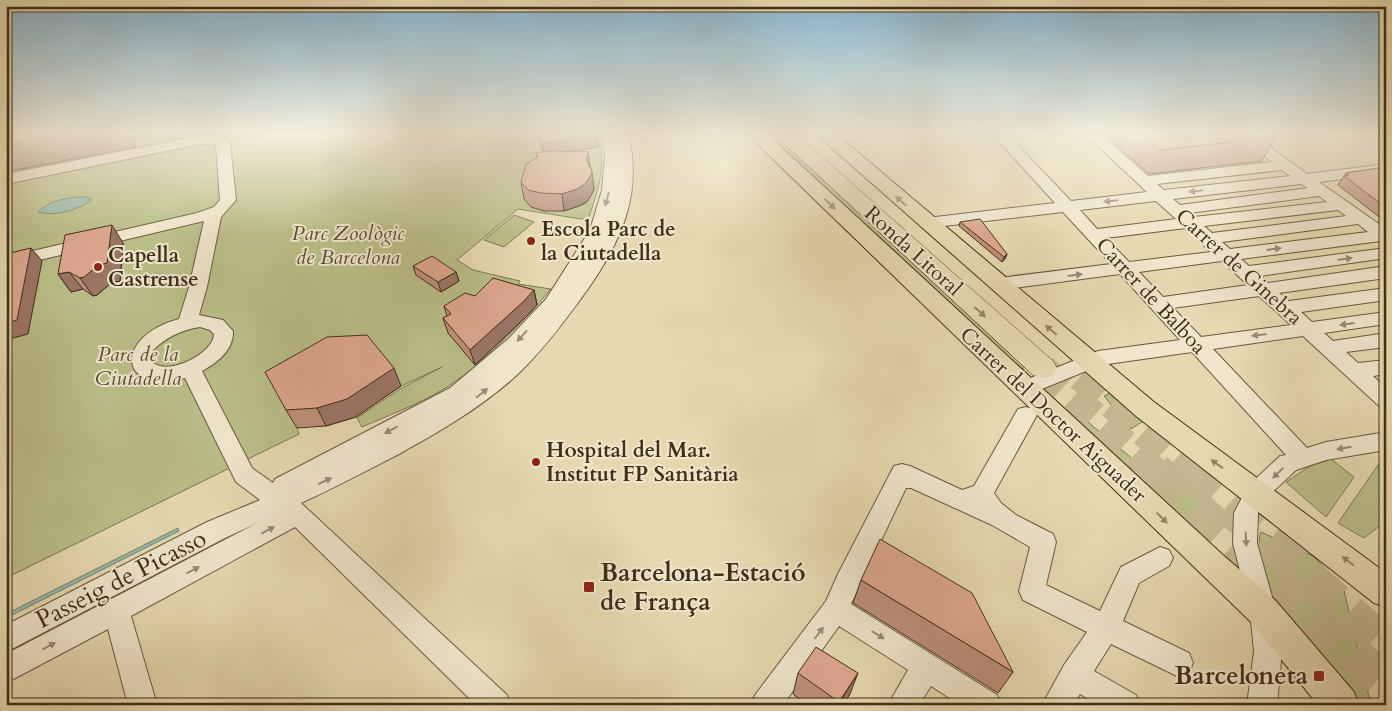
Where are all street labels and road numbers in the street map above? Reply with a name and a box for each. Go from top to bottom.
street label: Ronda Litoral [858,199,968,303]
street label: Carrer de Ginebra [1169,202,1309,332]
street label: Carrer de Balboa [1089,231,1213,361]
street label: Carrer del Doctor Aiguader [953,321,1153,510]
street label: Passeig de Picasso [30,521,212,637]

